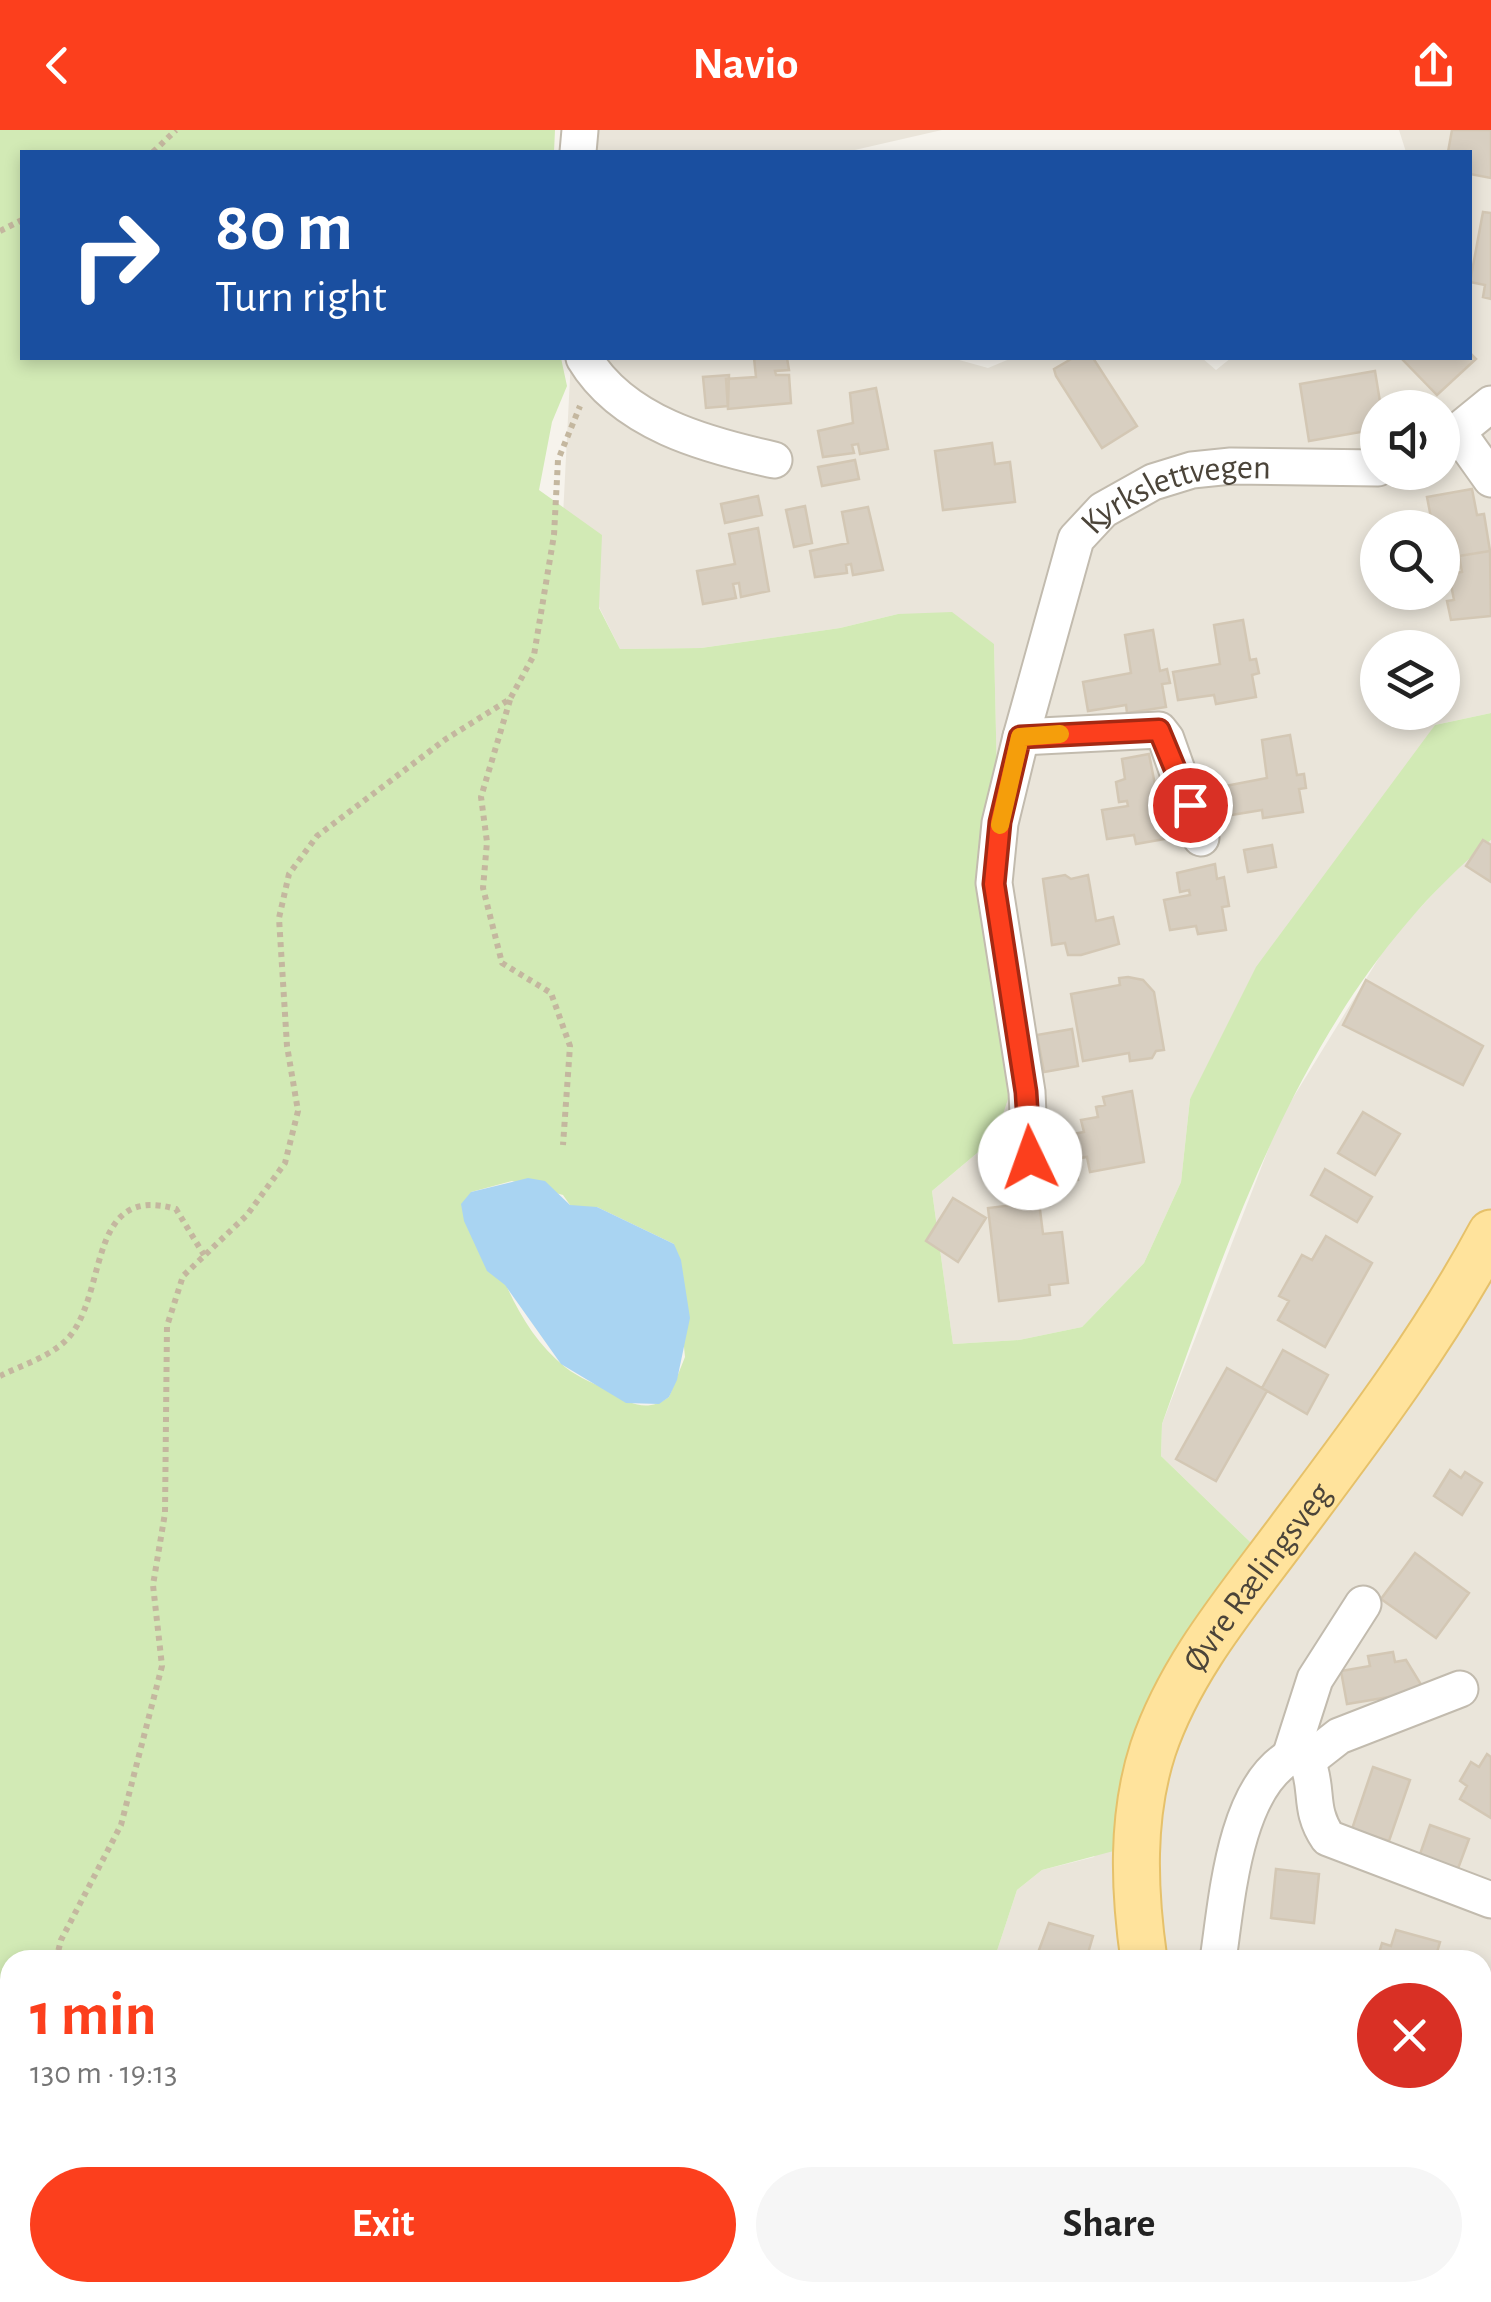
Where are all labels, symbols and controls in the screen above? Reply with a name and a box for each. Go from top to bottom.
icon: back [30,38,85,93]
icon: share [1406,38,1461,93]
text: Navio [693,42,798,87]
icon: right [50,190,180,320]
text: 80 m [215,193,353,263]
text: Turn right [215,275,387,320]
map controls [1360,390,1460,730]
button: sound [1360,390,1460,490]
street label: Kyrkslettvegen [1075,449,1271,541]
button: search [1360,510,1460,610]
button: layers [1360,630,1460,730]
pin [1148,763,1233,848]
icon: arrive [1163,778,1218,833]
position arrow [978,1106,1082,1210]
street label: Øvre Rælingsveg [1177,1476,1338,1678]
button: close [1357,1983,1462,2088]
text: 1 min [30,1986,156,2046]
text: 130 m · 19:13 [30,2057,177,2089]
button: Exit [30,2167,736,2282]
button: Share [756,2167,1462,2282]

